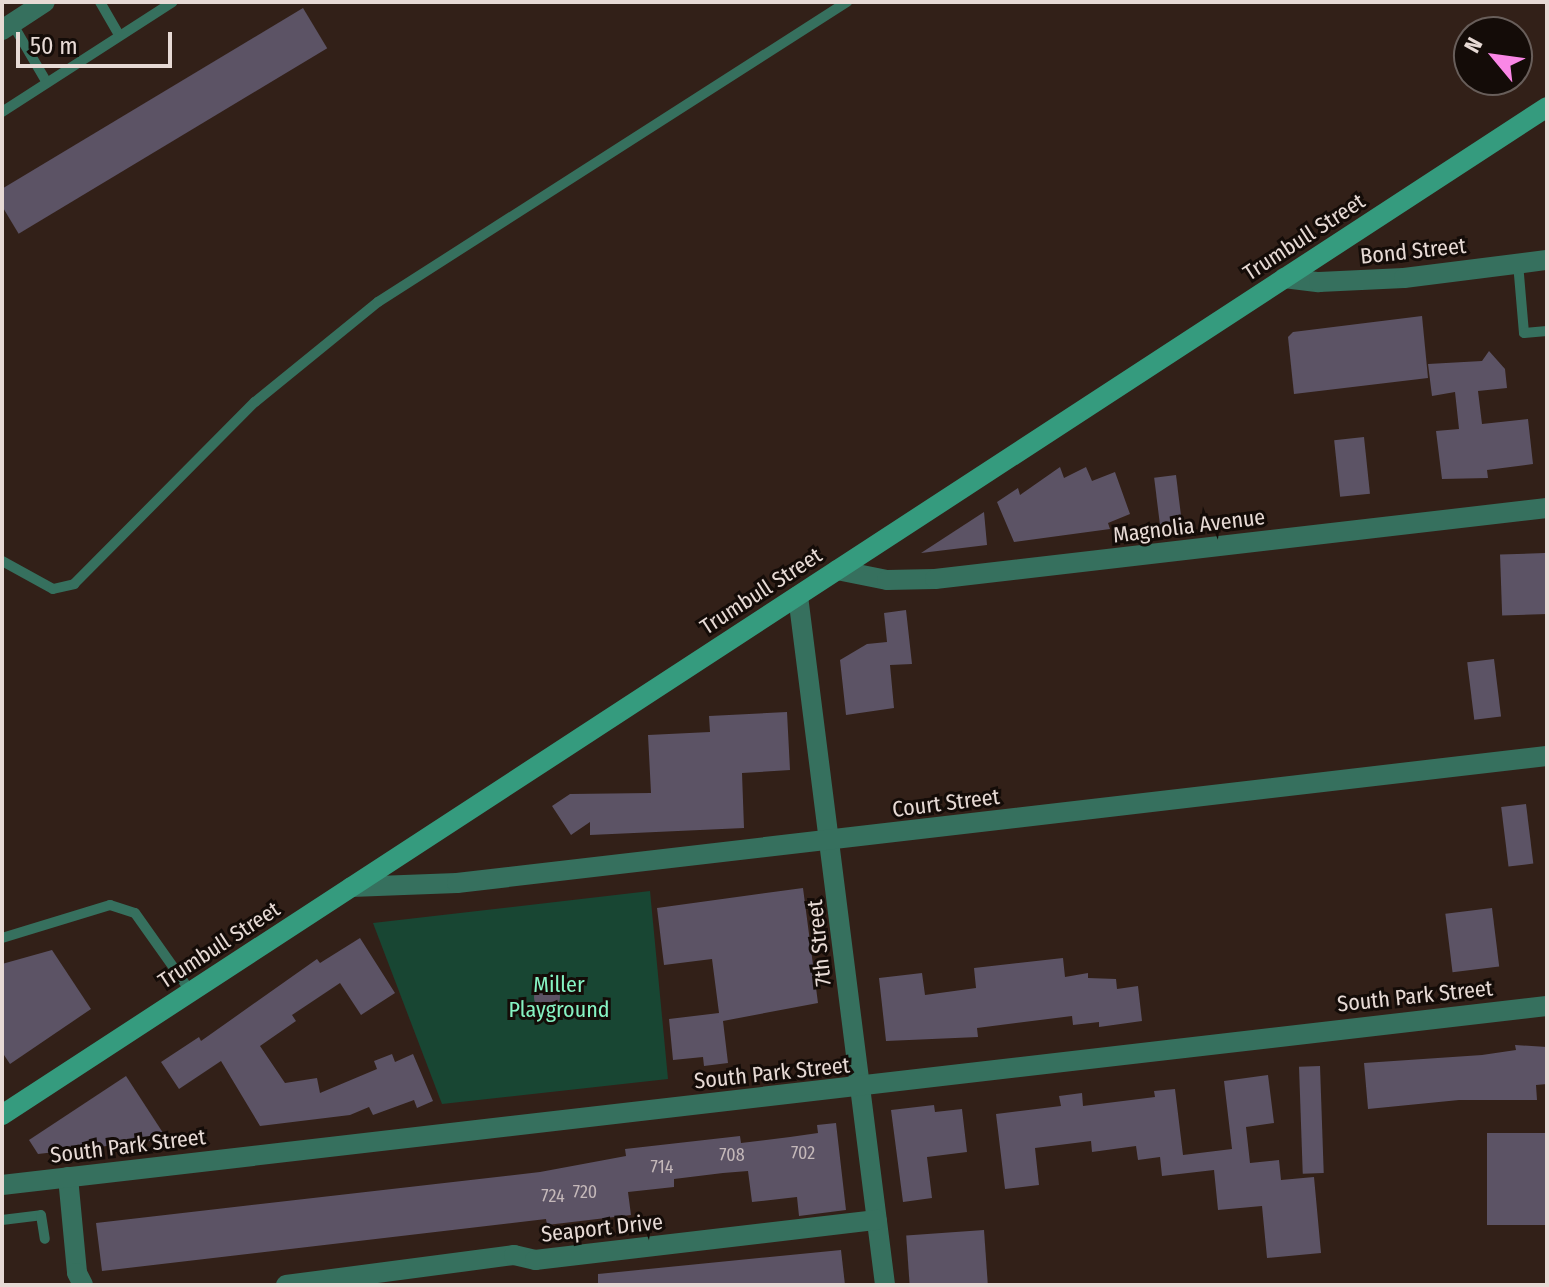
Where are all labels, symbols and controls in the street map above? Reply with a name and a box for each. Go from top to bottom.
scale bar [20,16,176,66]
north arrow [1453,16,1533,96]
text: 50 m [30,32,78,60]
text: N [1458,33,1488,57]
street label: Trumbull Street [1238,188,1370,286]
street label: Bond Street [1359,232,1467,270]
street label: Magnolia Avenue [1111,504,1267,548]
street label: Trumbull Street [695,542,827,640]
street label: Court Street [891,783,1001,823]
street label: Trumbull Street [153,896,285,994]
street label: 7th Street [801,898,837,988]
park label: Miller Playground [508,971,610,1022]
street label: South Park Street [1336,975,1494,1017]
street label: South Park Street [693,1052,851,1094]
street label: South Park Street [49,1123,207,1169]
house number: 702 [791,1142,815,1164]
house number: 708 [719,1144,745,1166]
house number: 714 [651,1156,673,1178]
house number: 720 [573,1181,597,1203]
house number: 724 [541,1185,565,1207]
street label: Seaport Drive [540,1208,664,1248]

